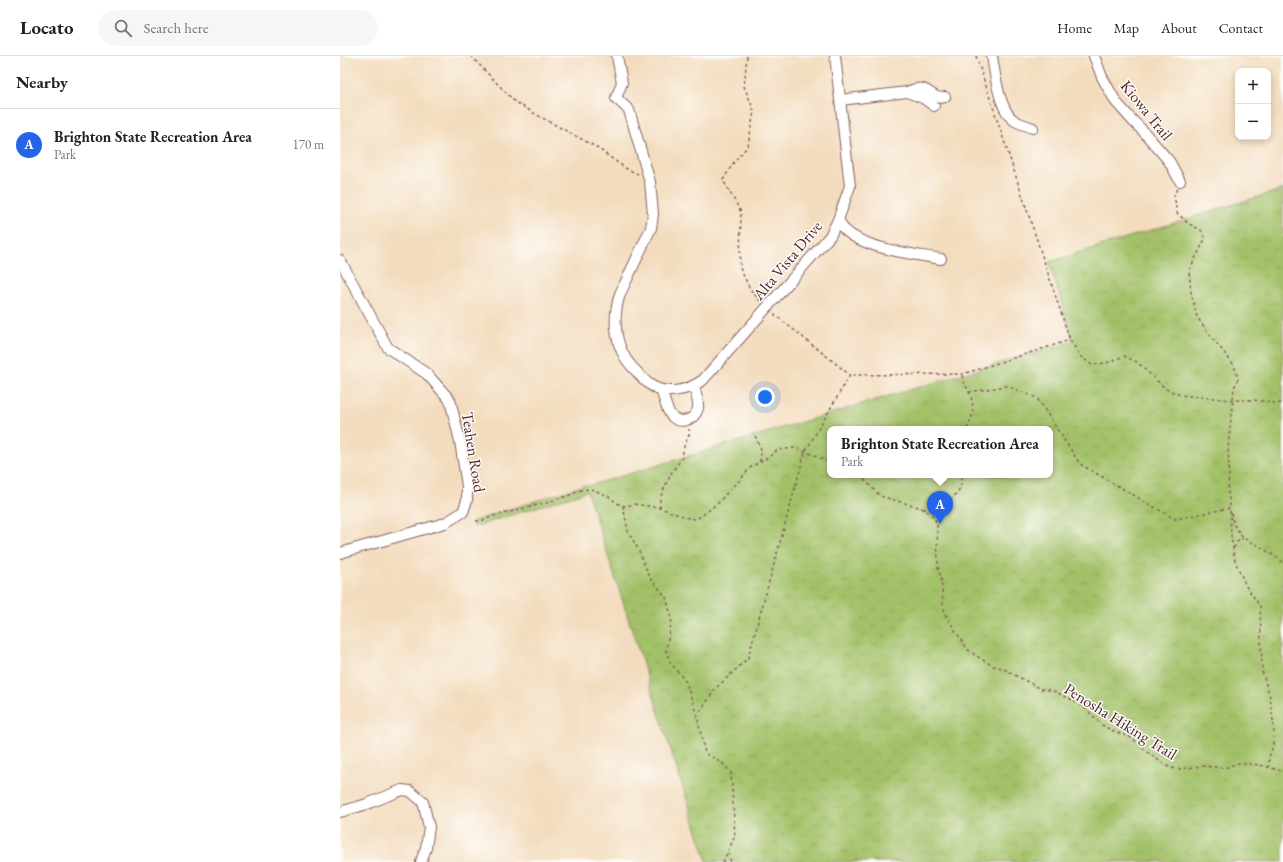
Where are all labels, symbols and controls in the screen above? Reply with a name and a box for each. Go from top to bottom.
search box [98,10,378,46]
text: Locato [20,15,74,40]
icon: search [112,17,134,39]
text: Search here [144,18,209,37]
text: Home [1057,19,1092,37]
text: Map [1114,19,1139,37]
text: About [1161,19,1197,37]
text: Contact [1219,19,1263,37]
map controls [1235,68,1271,140]
button: + [1235,68,1271,104]
text: Nearby [16,71,68,93]
street label: Kiowa Trail [1116,76,1177,145]
button: − [1235,104,1271,140]
text: Brighton State Recreation Area [54,127,252,146]
text: A [24,136,34,153]
text: 170 m [293,136,324,153]
text: Park [54,146,76,163]
street label: Alta Vista Drive [747,216,827,305]
your location [755,387,775,407]
street label: Teahen Road [457,410,490,495]
popup [827,426,1053,478]
text: Brighton State Recreation Area [841,434,1039,453]
text: Park [841,453,863,470]
pin: A [927,491,953,524]
street label: Penosha Hiking Trail [1060,678,1181,765]

